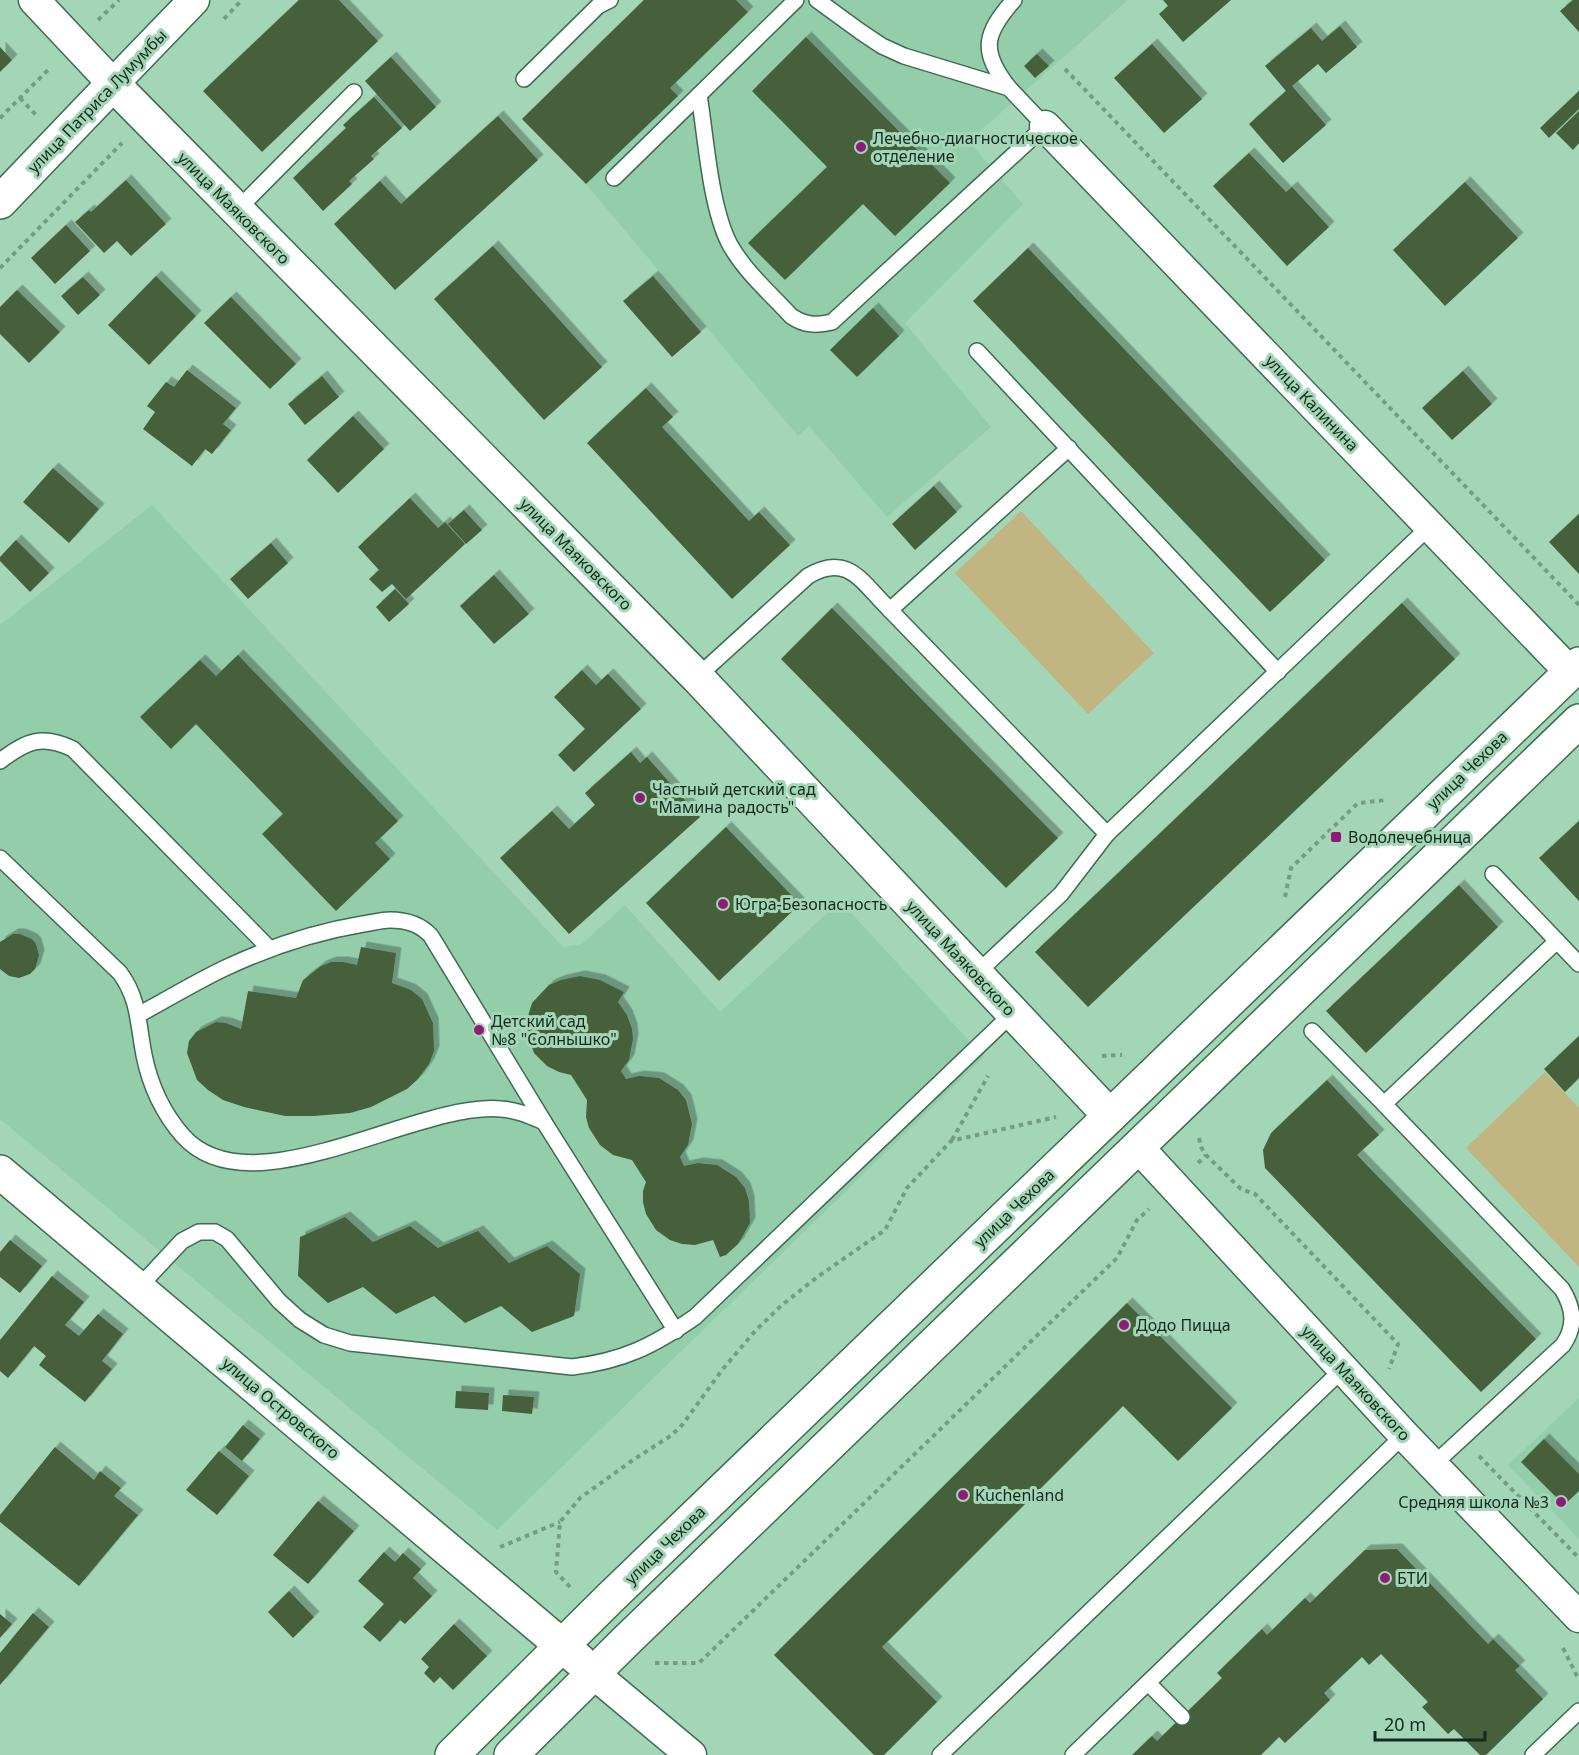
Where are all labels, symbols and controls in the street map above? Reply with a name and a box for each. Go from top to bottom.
street label: улица Патриса Лумумбы [22,24,172,178]
place label: Лечебно-диагностическое отделение [873,127,1078,167]
marker: Лечебно-диагностическое отделение [854,140,868,154]
street label: улица Маяковского [173,147,295,269]
street label: улица Калинина [1260,350,1364,456]
street label: улица Маяковского [515,493,637,615]
street label: улица Чехова [1422,726,1512,814]
place label: Частный детский сад "Мамина радость" [652,778,816,818]
marker: Частный детский сад "Мамина радость" [633,791,647,805]
place label: Водолечебница [1348,826,1471,848]
marker: Водолечебница [1329,830,1343,844]
place label: Югра-Безопасность [735,893,888,915]
street label: улица Маяковского [902,895,1020,1021]
marker: Югра-Безопасность [716,897,730,911]
place label: Детский сад №8 "Солнышко" [491,1010,617,1050]
marker: Детский сад №8 "Солнышко" [472,1023,486,1037]
street label: улица Чехова [969,1164,1059,1252]
place label: Додо Пицца [1136,1314,1231,1336]
marker: Додо Пицца [1117,1318,1131,1332]
street label: улица Маяковского [1297,1320,1415,1446]
street label: улица Островского [218,1352,344,1464]
place label: Kuchenland [975,1484,1064,1506]
marker: Kuchenland [956,1488,970,1502]
place label: Средняя школа №3 [1398,1491,1549,1513]
marker: Средняя школа №3 [1554,1495,1568,1509]
street label: улица Чехова [620,1501,710,1589]
place label: БТИ [1397,1567,1428,1589]
marker: БТИ [1378,1571,1392,1585]
scale bar [1375,1704,1484,1742]
text: 20 m [1384,1712,1426,1736]

